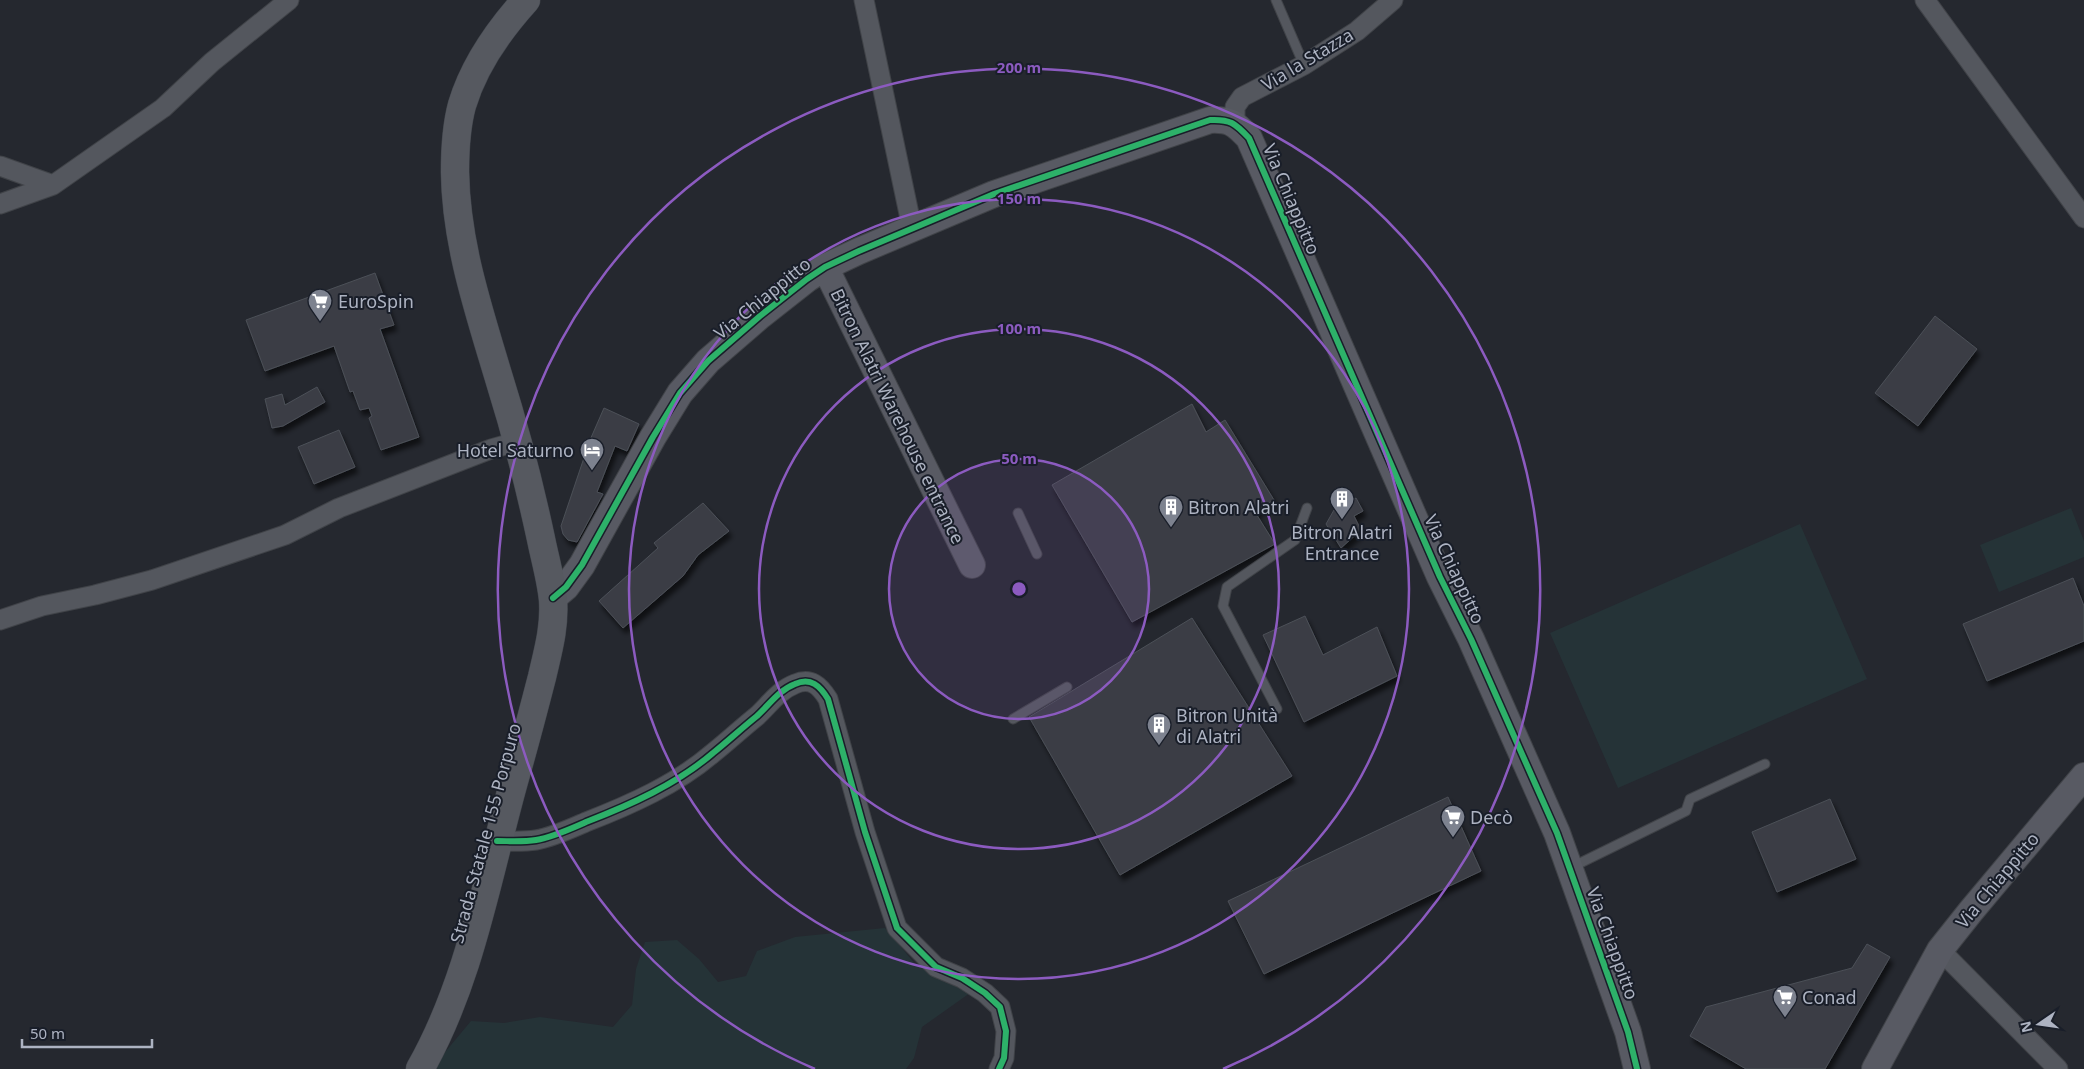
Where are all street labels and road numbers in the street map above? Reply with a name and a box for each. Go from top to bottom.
street label: Via la Stazza [1257,22,1357,96]
street label: Via Chiappitto [1258,140,1326,258]
street label: Via Chiappitto [709,252,815,344]
street label: Bitron Alatri Warehouse entrance [826,284,970,548]
street label: Via Chiappitto [1419,510,1491,628]
street label: Strada Statale 155 Porpuro [444,720,526,946]
street label: Via Chiappitto [1950,827,2044,933]
street label: Via Chiappitto [1582,883,1644,1003]

